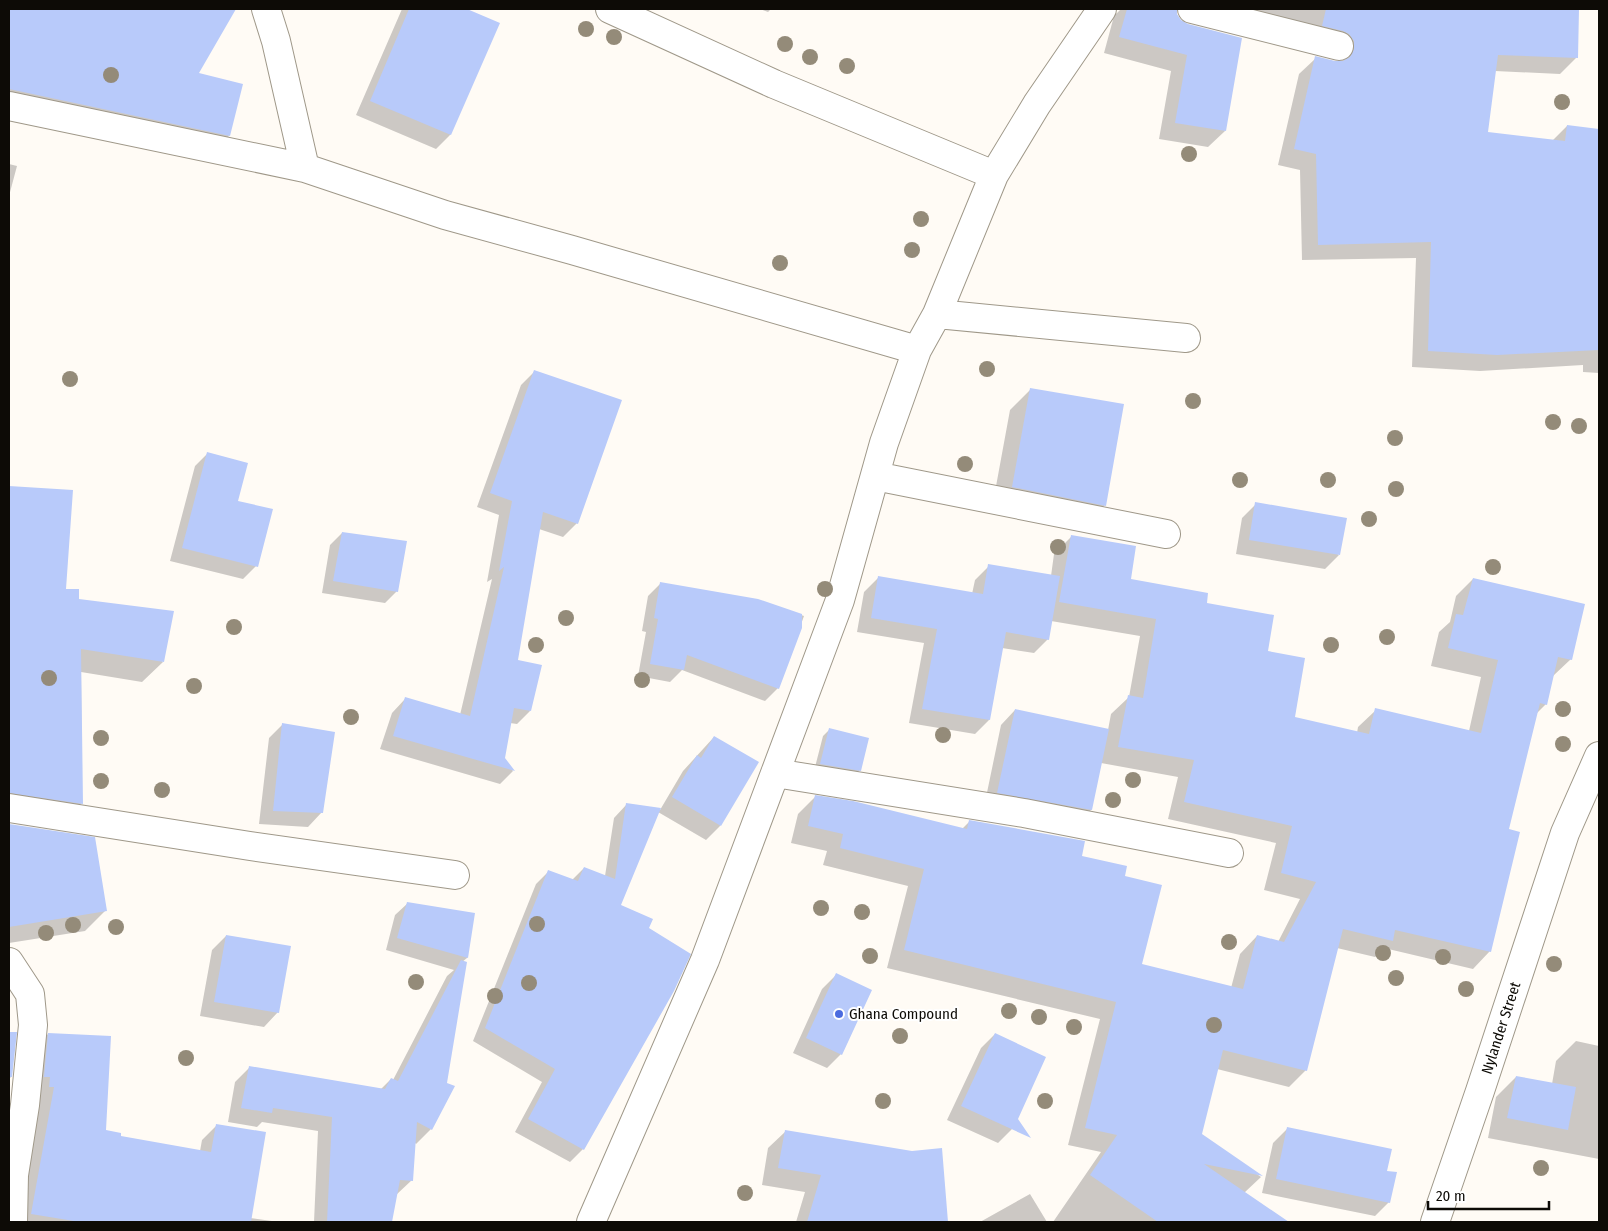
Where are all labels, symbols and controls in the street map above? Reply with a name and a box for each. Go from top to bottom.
street label: Nylander Street [1478,979,1524,1076]
place label: Ghana Compound [849,1005,958,1023]
marker: Ghana Compound [833,1008,845,1020]
scale bar [1428,1178,1549,1210]
text: 20 m [1436,1187,1466,1205]

